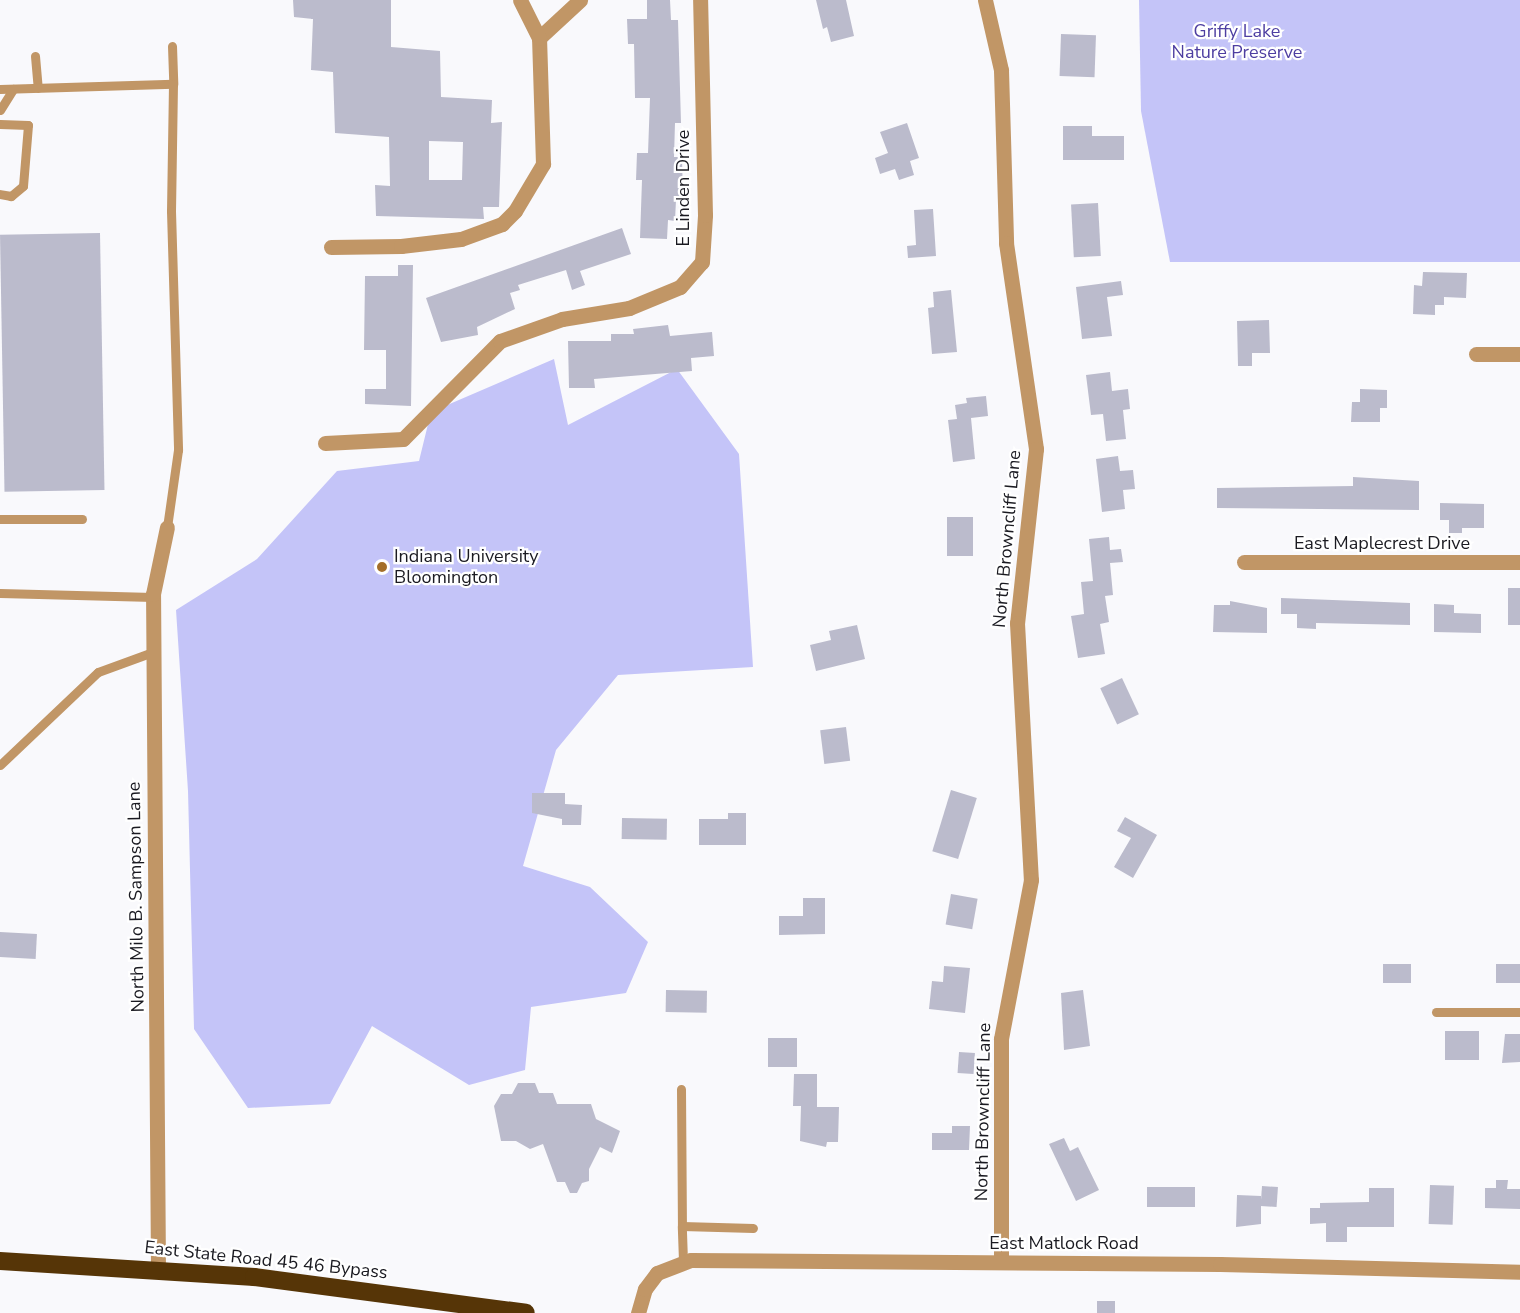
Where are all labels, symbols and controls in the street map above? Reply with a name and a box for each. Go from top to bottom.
park label: Griffy Lake Nature Preserve [1172,21,1302,63]
street label: E Linden Drive [672,130,694,246]
street label: North Browncliff Lane [988,449,1026,629]
street label: East Maplecrest Drive [1294,532,1470,554]
place label: Indiana University Bloomington [394,546,539,588]
marker: Indiana University Bloomington [375,560,389,574]
street label: North Milo B. Sampson Lane [123,781,149,1013]
street label: North Browncliff Lane [971,1023,995,1201]
street label: East Matlock Road [989,1232,1139,1254]
street label: East State Road 45 46 Bypass [143,1236,389,1284]

